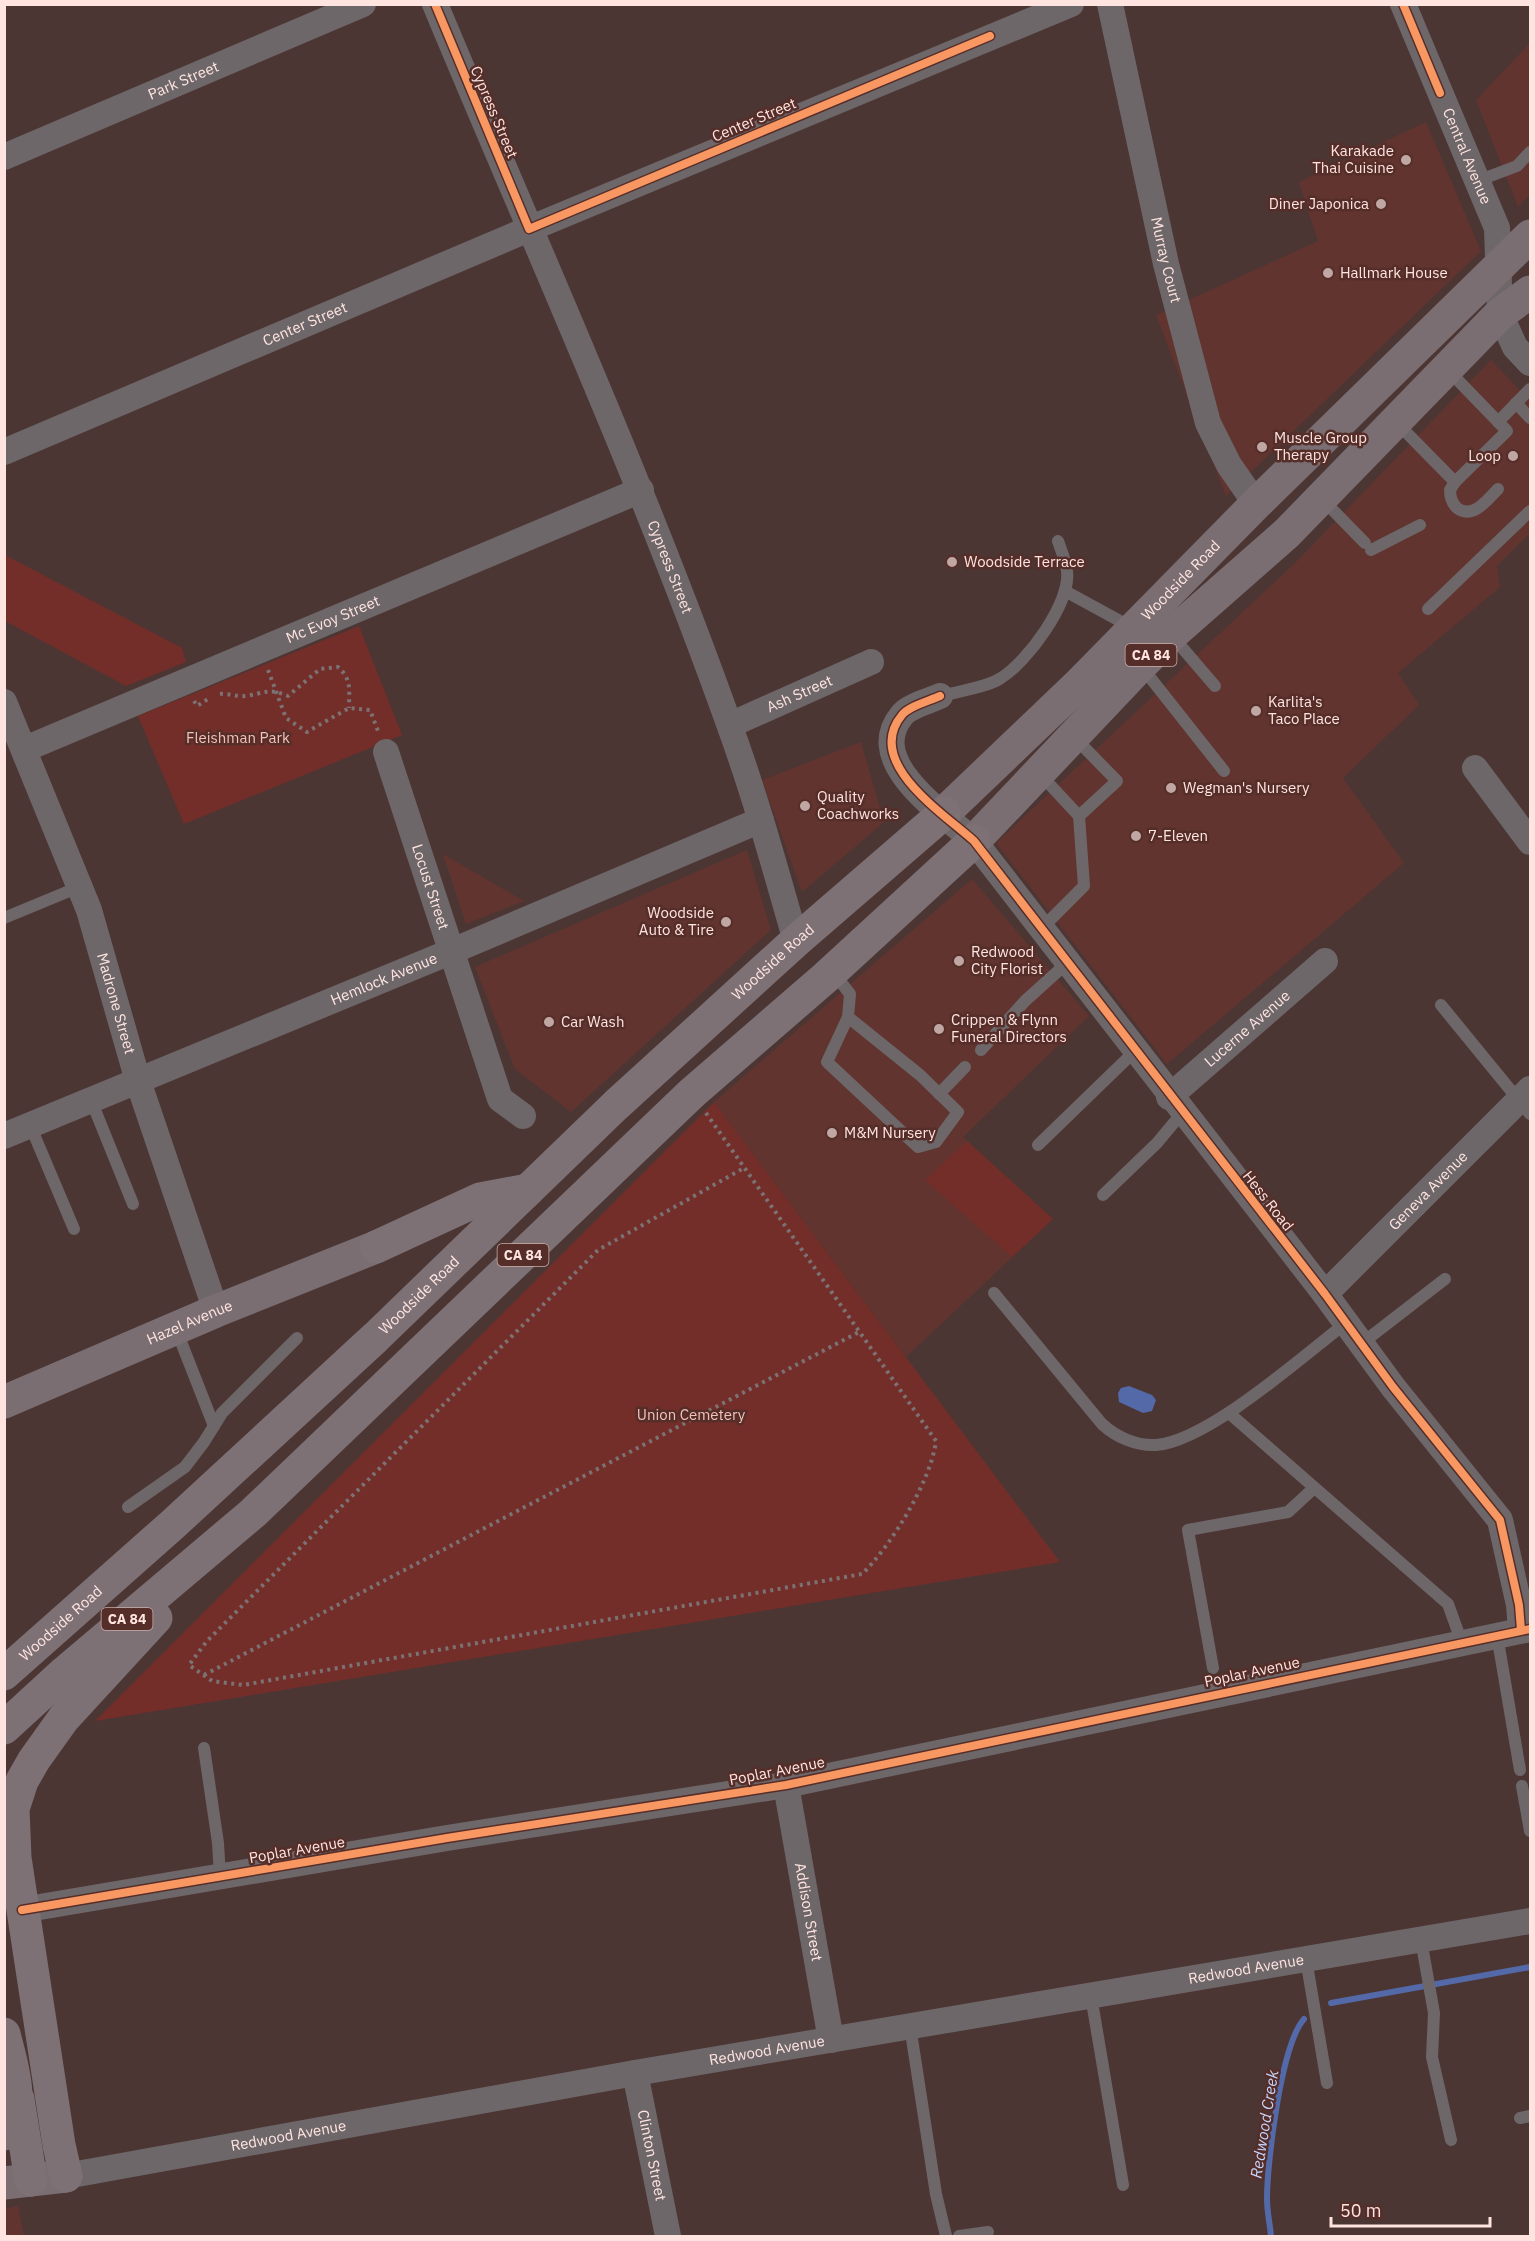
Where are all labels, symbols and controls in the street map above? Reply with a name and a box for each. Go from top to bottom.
street label: Park Street [145,57,221,104]
street label: Cypress Street [466,63,522,161]
street label: Center Street [709,93,799,146]
street label: Central Avenue [1439,105,1496,207]
place label: Karakade Thai Cuisine [1312,141,1394,177]
marker: Karakade Thai Cuisine [1399,153,1413,167]
place label: Diner Japonica [1269,194,1369,213]
marker: Diner Japonica [1374,197,1388,211]
street label: Murray Court [1147,215,1186,305]
place label: Hallmark House [1340,263,1448,282]
marker: Hallmark House [1321,266,1335,280]
street label: Center Street [260,297,350,350]
place label: Muscle Group Therapy [1274,428,1367,464]
marker: Muscle Group Therapy [1255,440,1269,454]
place label: Loop [1468,446,1501,465]
marker: Loop [1506,449,1520,463]
street label: Cypress Street [644,517,697,616]
street label: Woodside Road [1137,536,1224,624]
place label: Woodside Terrace [964,552,1085,571]
marker: Woodside Terrace [945,555,959,569]
street label: Mc Evoy Street [283,591,382,647]
road number: CA 84 [1126,644,1176,666]
street label: Ash Street [763,671,835,717]
place label: Karlita's Taco Place [1268,692,1340,728]
marker: Karlita's Taco Place [1249,704,1263,718]
park label: Fleishman Park [186,728,290,747]
place label: Wegman's Nursery [1183,778,1310,797]
marker: Wegman's Nursery [1164,781,1178,795]
place label: Quality Coachworks [817,787,899,823]
marker: Quality Coachworks [798,799,812,813]
place label: 7-Eleven [1148,826,1208,845]
marker: 7-Eleven [1129,829,1143,843]
street label: Locust Street [408,841,454,932]
place label: Woodside Auto & Tire [639,903,714,939]
marker: Woodside Auto & Tire [719,915,733,929]
street label: Woodside Road [727,920,818,1004]
place label: Redwood City Florist [971,942,1043,978]
street label: Hemlock Avenue [328,948,440,1009]
street label: Madrone Street [93,951,140,1056]
marker: Redwood City Florist [952,954,966,968]
street label: Lucerne Avenue [1200,986,1294,1071]
place label: Crippen & Flynn Funeral Directors [951,1010,1067,1046]
place label: Car Wash [561,1012,624,1031]
marker: Car Wash [542,1015,556,1029]
marker: Crippen & Flynn Funeral Directors [932,1022,946,1036]
place label: M&M Nursery [844,1123,936,1142]
marker: M&M Nursery [825,1126,839,1140]
street label: Geneva Avenue [1384,1147,1471,1234]
street label: Hess Road [1239,1167,1298,1235]
road number: CA 84 [498,1244,548,1266]
street label: Woodside Road [375,1252,463,1338]
street label: Hazel Avenue [144,1295,235,1349]
park label: Union Cemetery [637,1405,746,1424]
street label: Woodside Road [15,1581,106,1665]
road number: CA 84 [102,1608,152,1630]
street label: Poplar Avenue [1202,1652,1301,1691]
street label: Poplar Avenue [727,1752,826,1789]
street label: Poplar Avenue [247,1832,346,1867]
street label: Addison Street [791,1861,827,1963]
street label: Redwood Avenue [1187,1950,1305,1988]
street label: Redwood Avenue [708,2031,826,2069]
water label: Redwood Creek [1246,2068,1283,2180]
street label: Clinton Street [634,2108,671,2202]
street label: Redwood Avenue [229,2115,348,2155]
scale bar [1331,2190,1490,2228]
text: 50 m [1340,2199,1382,2222]

